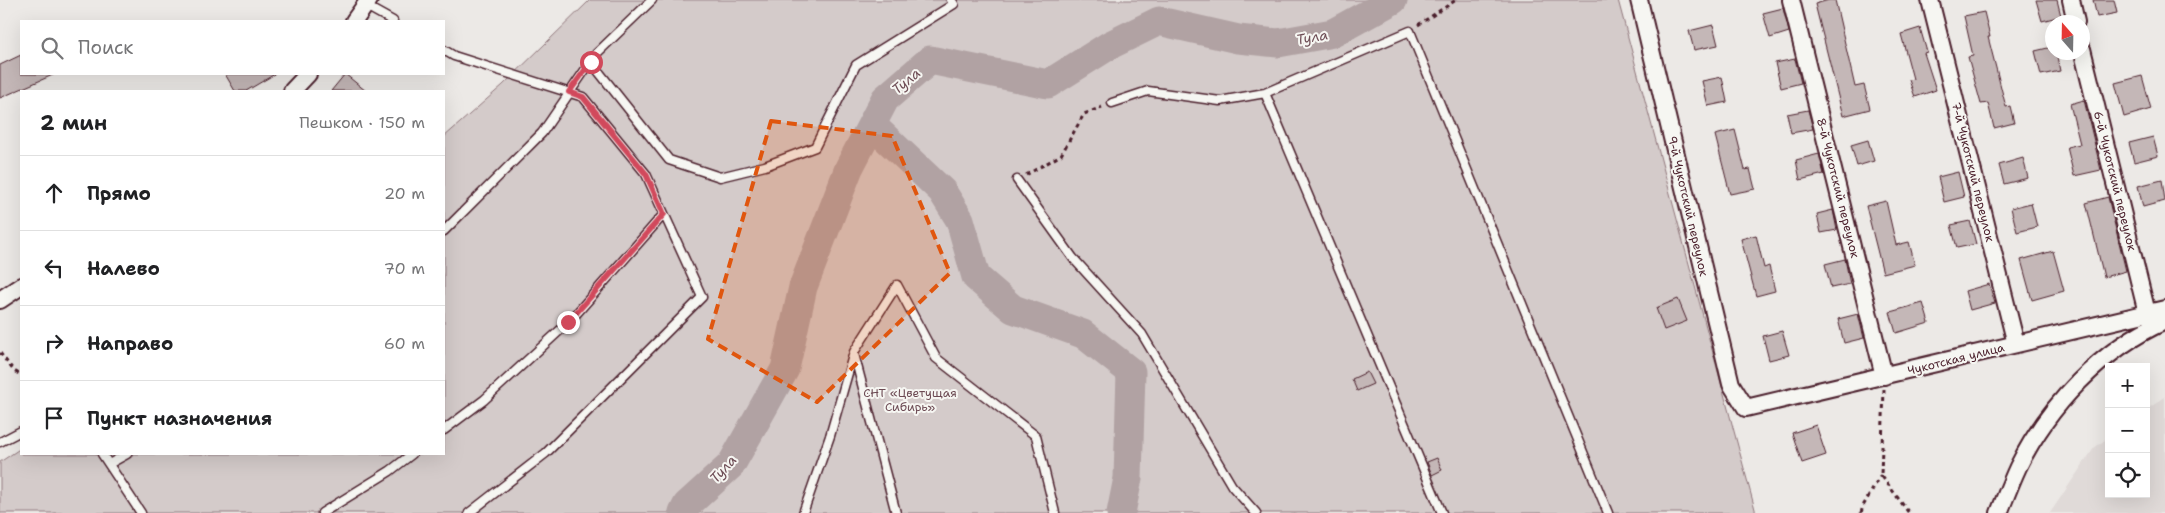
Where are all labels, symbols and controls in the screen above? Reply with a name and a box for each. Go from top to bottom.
north arrow [2045,15,2090,60]
search box [20,20,445,75]
water label: Тула [1295,25,1329,49]
icon: search [38,34,66,62]
text: Поиск [78,35,133,60]
route start [580,51,603,74]
water label: Тула [888,64,924,98]
street label: 7-й Чукотский переулок [1948,100,1998,244]
text: 2 мин [40,109,107,137]
street label: 6-й Чукотский переулок [2090,109,2140,253]
text: Пешком · 150 m [299,112,425,133]
street label: 8-й Чукотский переулок [1813,116,1863,260]
street label: 9-й Чукотский переулок [1664,134,1712,278]
icon: ahead [40,179,68,207]
text: Прямо [87,181,151,206]
text: 20 m [384,183,425,204]
icon: left [40,254,68,282]
text: Налево [87,256,160,281]
text: 70 m [384,258,425,279]
route end [557,311,580,334]
icon: right [40,329,68,357]
text: Направо [87,331,173,356]
text: 60 m [384,333,425,354]
street label: Чукотская улица [1906,339,2007,379]
map controls [2105,363,2150,498]
button: + [2105,363,2150,408]
park label: СНТ «Цветущая Сибирь» [863,385,957,415]
icon: arrive [40,404,68,432]
text: Пункт назначения [87,406,272,431]
button: − [2105,408,2150,453]
water label: Тула [706,451,740,487]
button: locate [2105,453,2150,498]

